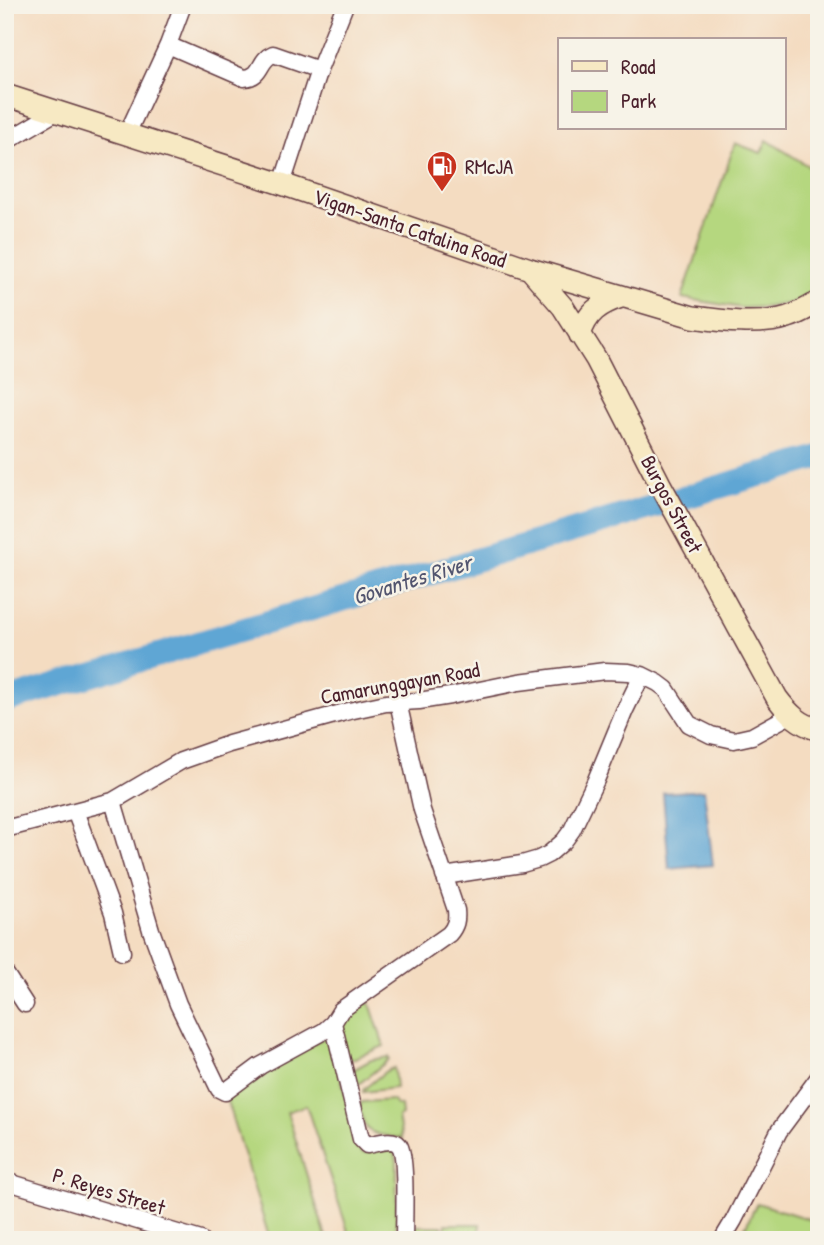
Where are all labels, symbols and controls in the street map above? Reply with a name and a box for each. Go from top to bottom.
legend [558,38,786,130]
text: Road [621,52,655,81]
text: Park [621,86,656,115]
fuel station icon: RMcJA [425,149,459,193]
place label: RMcJA [465,152,513,181]
street label: Vigan-Santa Catalina Road [310,181,510,275]
street label: Burgos Street [634,450,710,559]
water label: Govantes River [349,545,478,612]
street label: Camarunggayan Road [318,655,482,711]
street label: P. Reyes Street [49,1160,170,1222]

